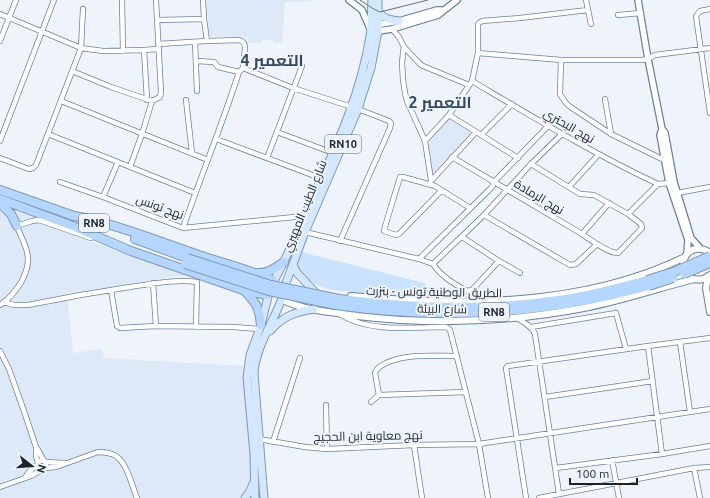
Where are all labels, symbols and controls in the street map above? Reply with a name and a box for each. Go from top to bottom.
district label: التعمير 4 [240,51,304,70]
district label: التعمير 2 [408,93,472,112]
street label: نهج البحتري [539,106,597,149]
road number: RN10 [325,135,361,153]
street label: شارع الطيب المهيري [280,158,333,255]
street label: نهج الرمادة [511,177,566,218]
street label: نهج تونس [134,192,186,223]
road number: RN8 [79,214,109,232]
street label: الطريق الوطنية تونس - بنزرت [366,284,502,300]
street label: شارع البيئة [417,302,467,317]
road number: RN8 [479,303,509,321]
street label: نهج معاوية ابن الحجيج [313,428,423,445]
north arrow [12,446,52,486]
scale bar [570,460,637,486]
text: N [35,463,49,475]
text: 100 m [576,467,609,480]

